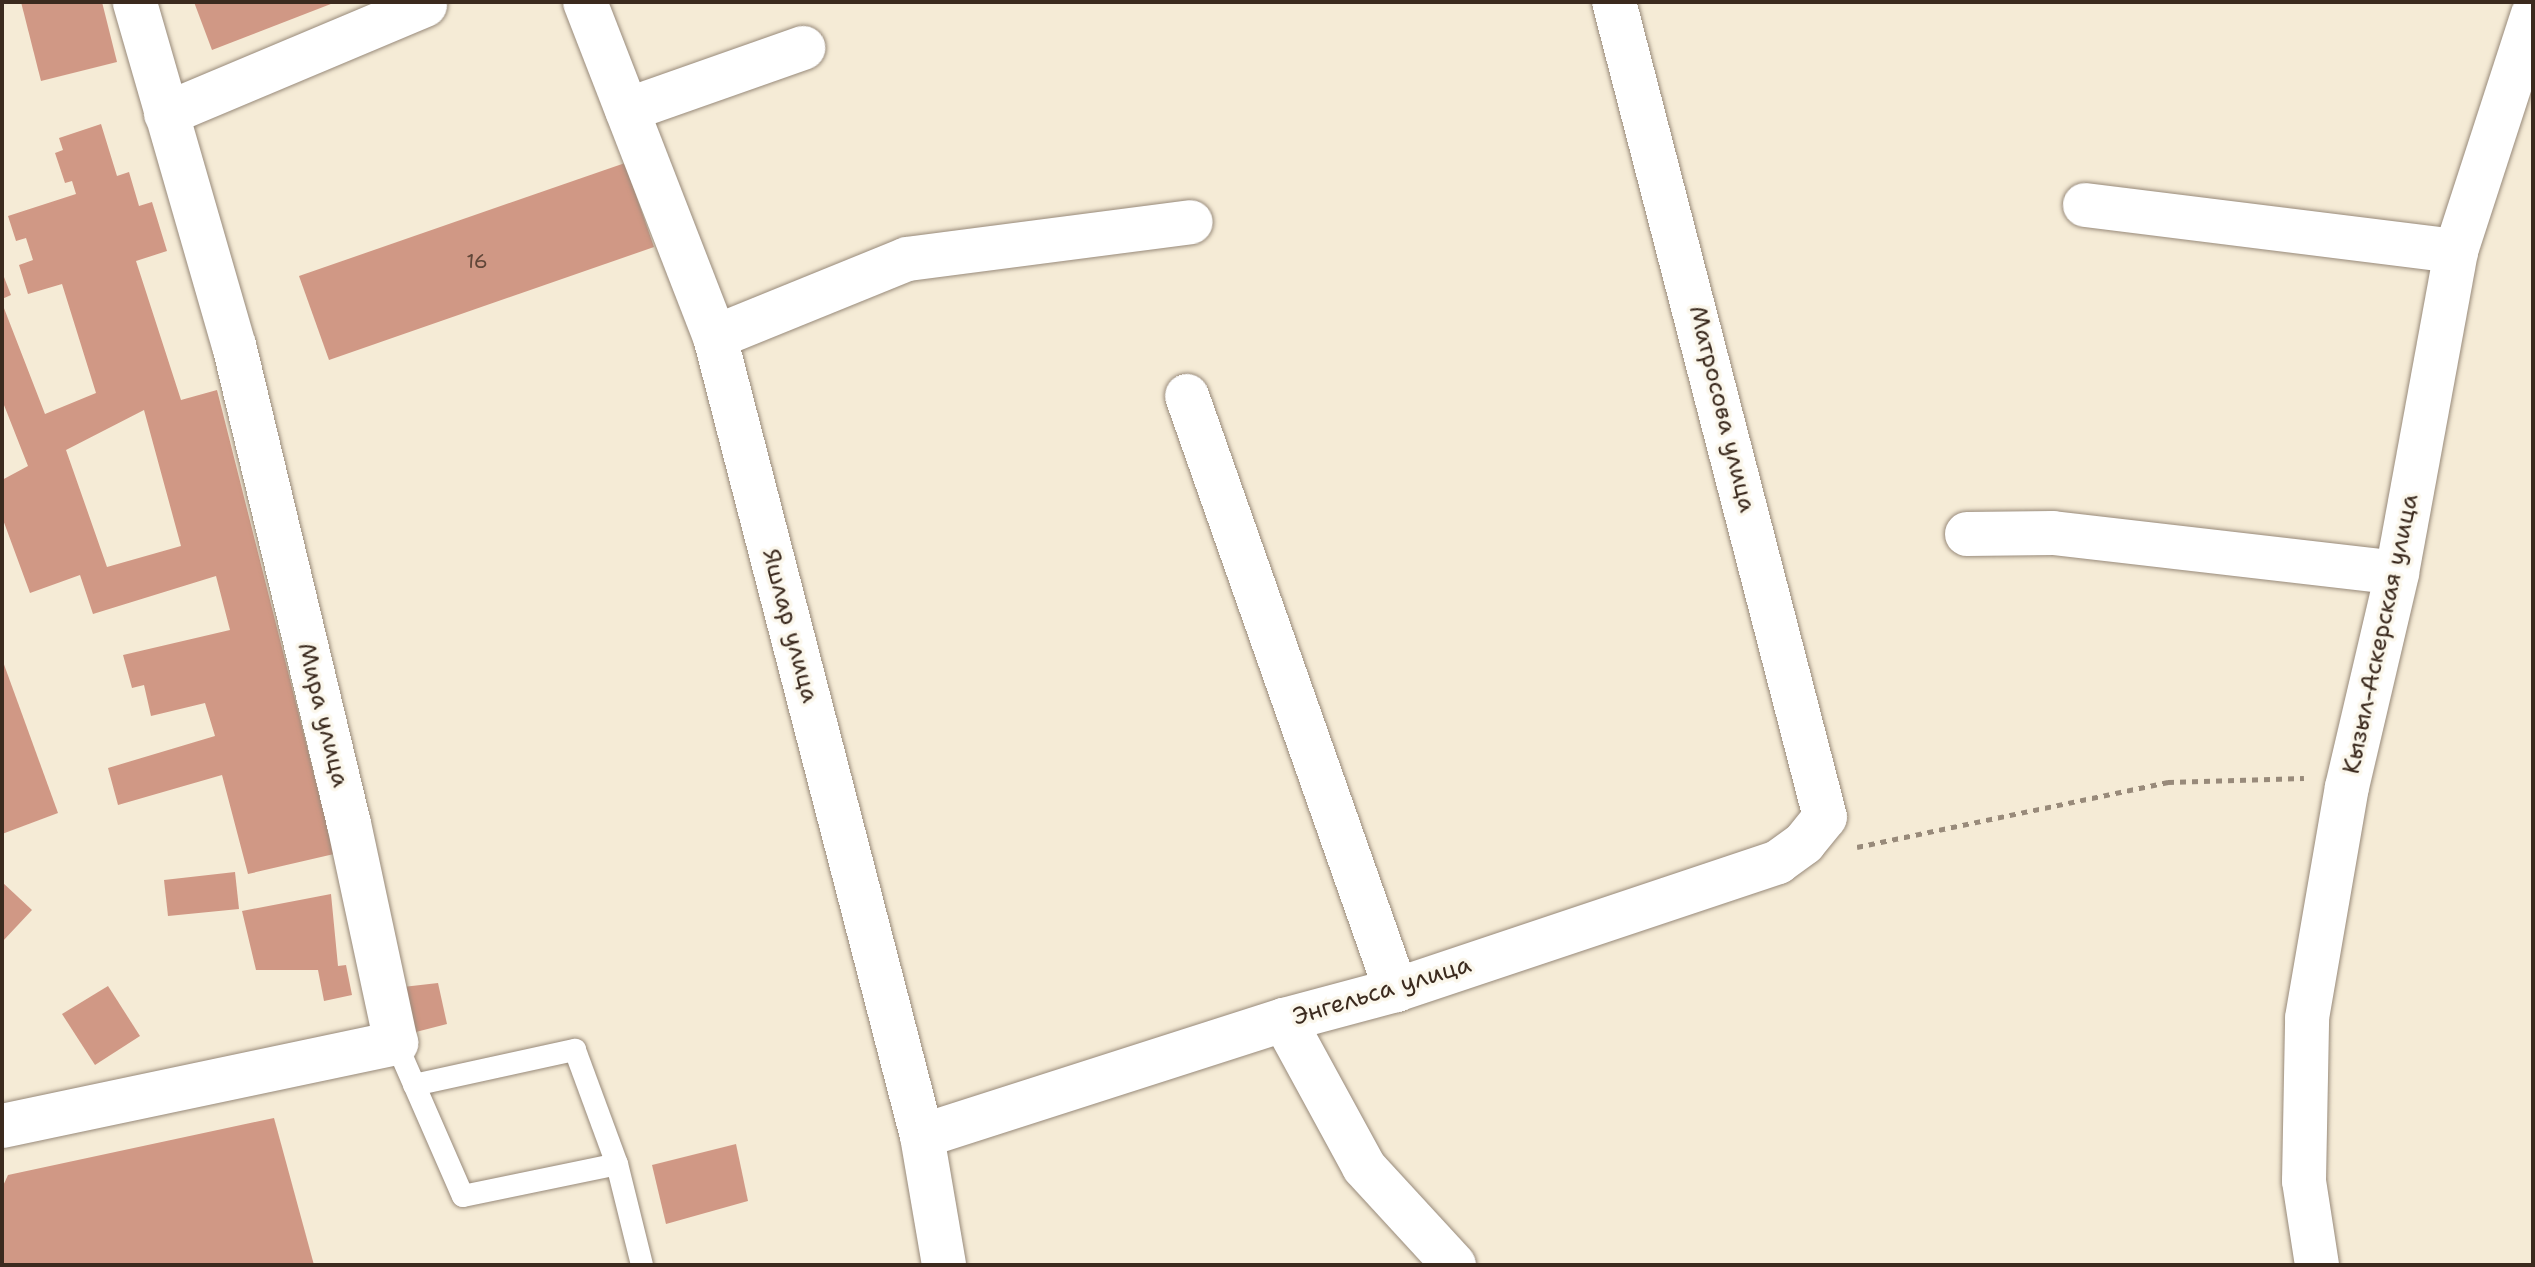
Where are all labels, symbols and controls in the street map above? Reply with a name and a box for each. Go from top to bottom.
house number: 16 [466,249,488,273]
street label: Матросова улица [1682,303,1762,515]
street label: Кызыл-Аскерская улица [2337,491,2425,777]
street label: Яшлар улица [756,546,824,706]
street label: Мира улица [291,640,355,790]
street label: Энгельса улица [1289,950,1475,1032]

